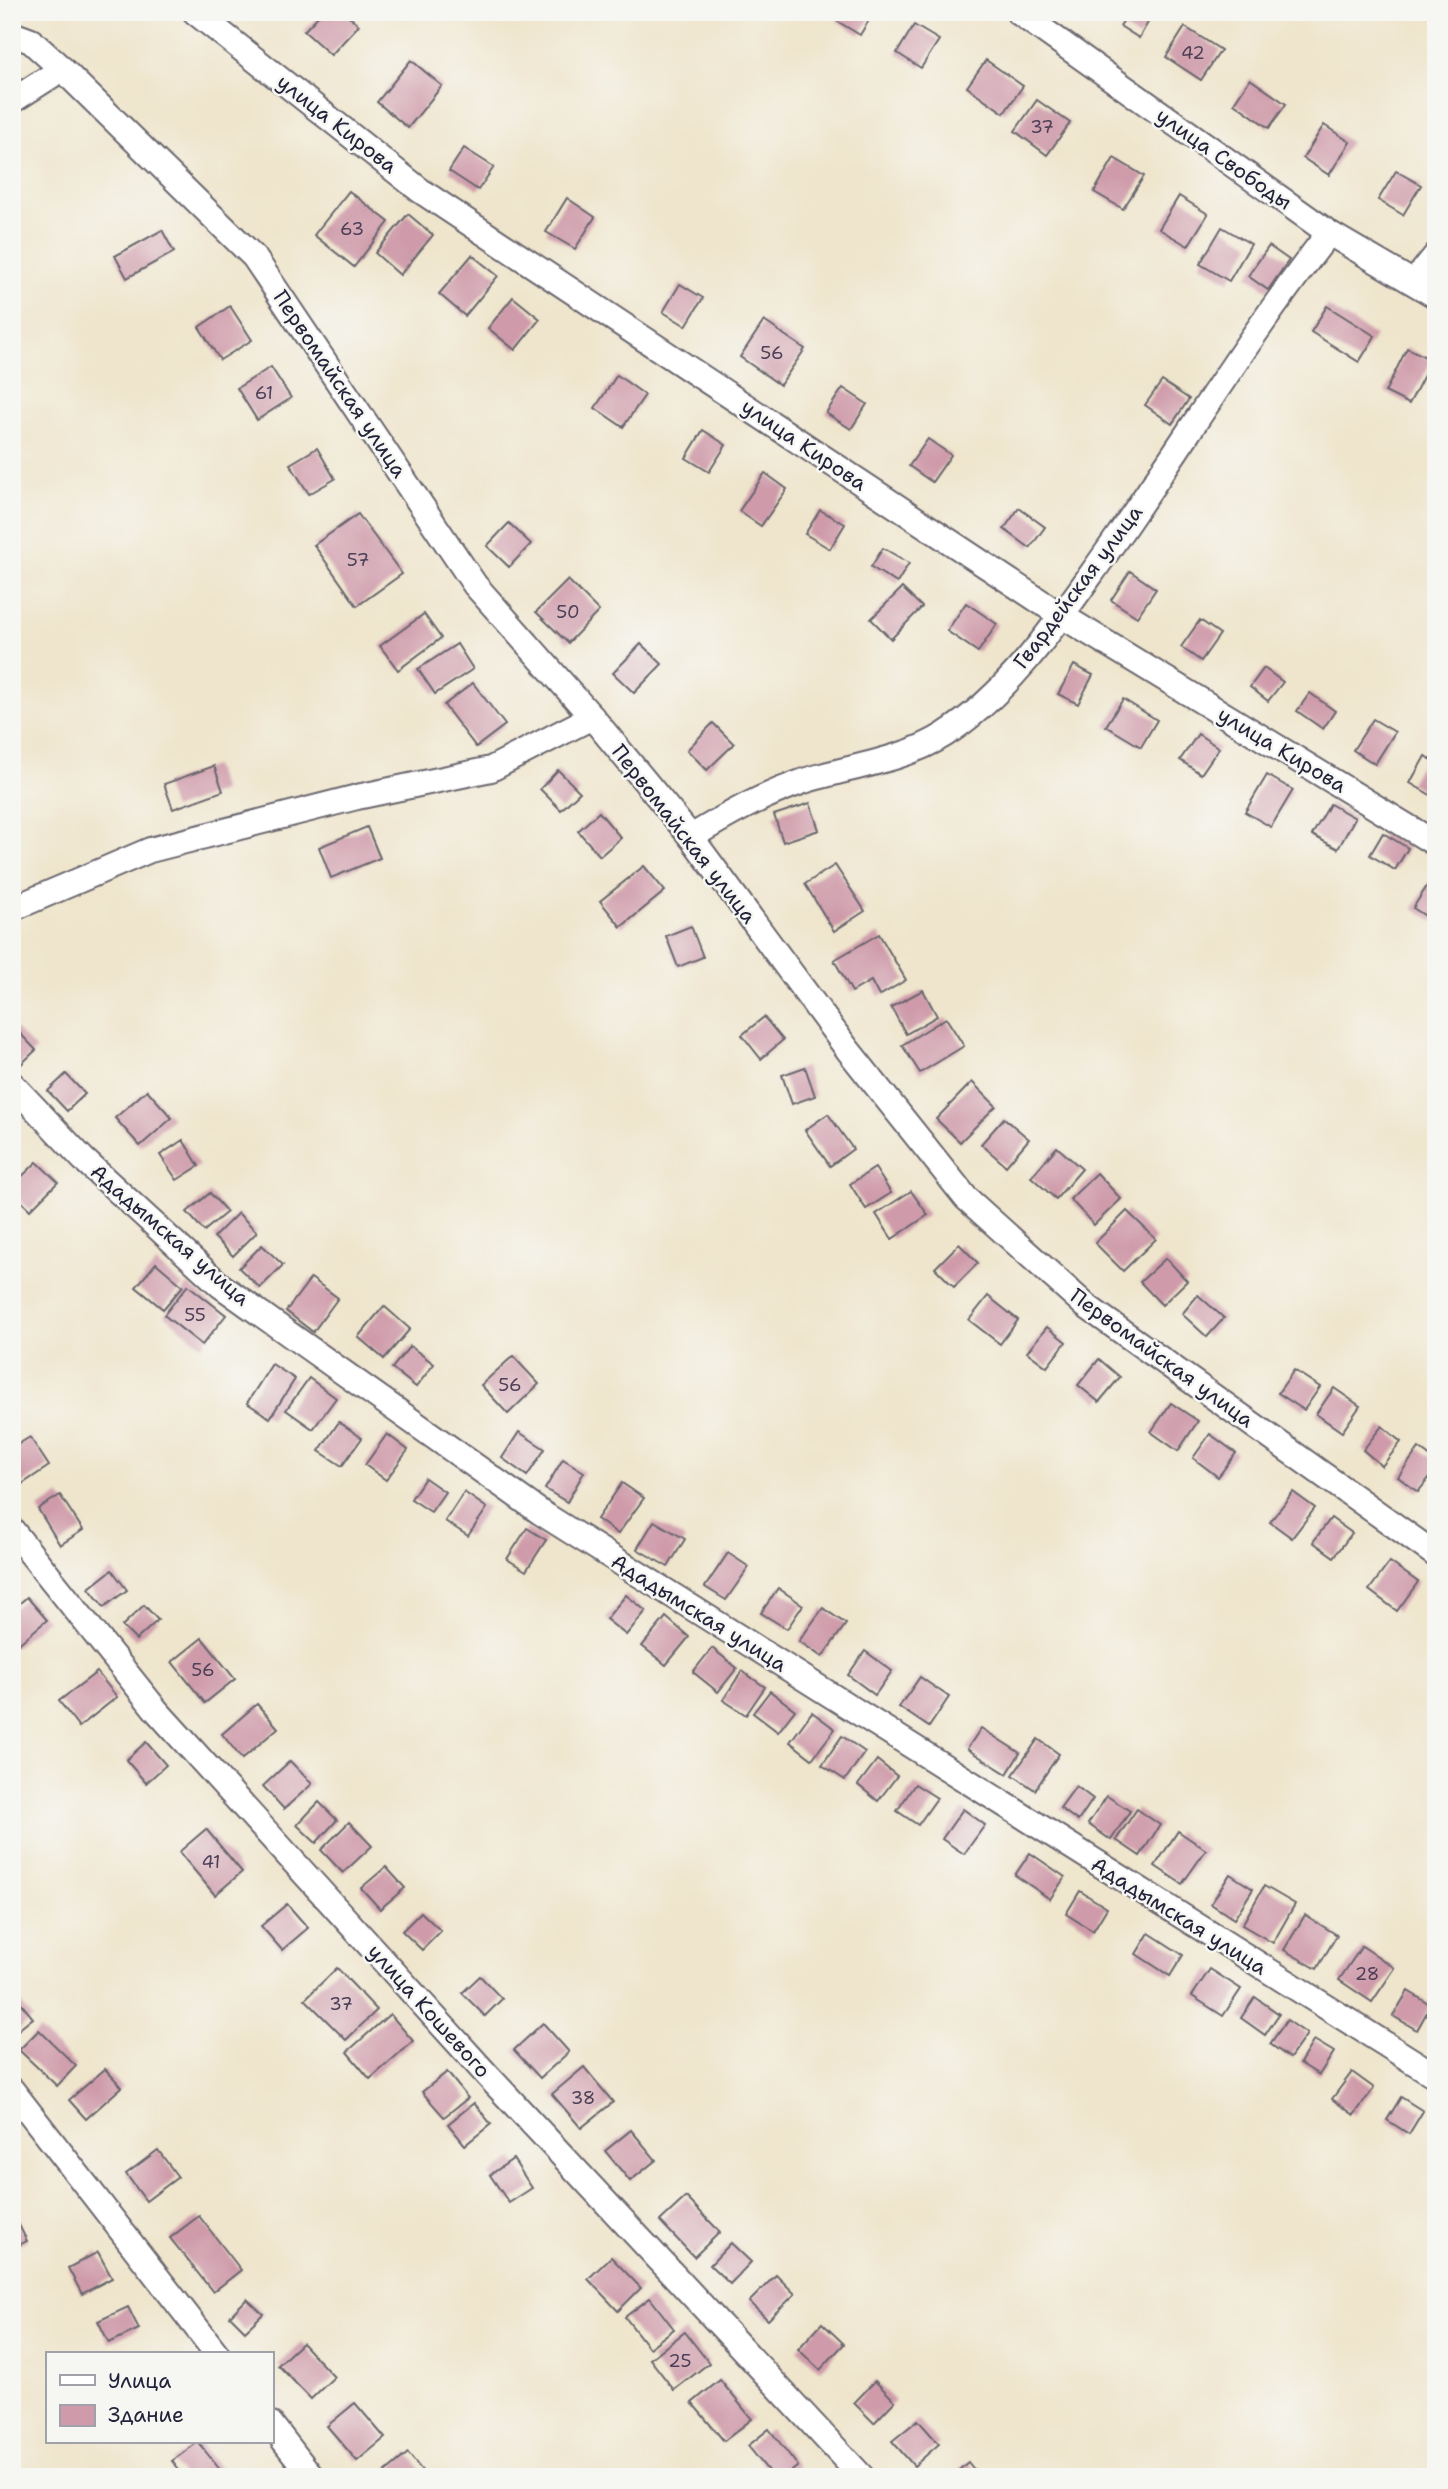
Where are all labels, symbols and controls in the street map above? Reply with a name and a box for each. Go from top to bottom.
house number: 42 [1181,41,1205,65]
street label: улица Кирова [271,68,403,180]
street label: улица Свободы [1150,102,1298,216]
house number: 37 [1030,115,1054,139]
house number: 63 [340,217,364,241]
street label: Первомайская улица [267,285,413,483]
house number: 56 [760,341,784,365]
house number: 61 [255,381,273,405]
street label: улица Кирова [736,393,872,497]
street label: Гвардейская улица [1007,499,1149,675]
house number: 57 [347,548,369,572]
house number: 50 [556,600,580,624]
street label: улица Кирова [1212,700,1352,800]
street label: Первомайская улица [605,739,763,929]
street label: Ададымская улица [84,1158,256,1312]
street label: Первомайская улица [1065,1282,1259,1434]
house number: 55 [184,1303,206,1327]
house number: 56 [498,1373,522,1397]
street label: Ададымская улица [606,1547,792,1679]
house number: 56 [191,1658,215,1682]
house number: 41 [201,1850,221,1874]
street label: Ададымская улица [1086,1850,1272,1982]
street label: улица Кошевого [361,1938,497,2084]
house number: 28 [1355,1962,1379,1986]
house number: 37 [329,1992,353,2016]
house number: 38 [571,2086,595,2110]
house number: 25 [668,2349,692,2373]
legend [46,2352,273,2444]
text: Улица [108,2367,171,2395]
text: Здание [108,2401,184,2429]

